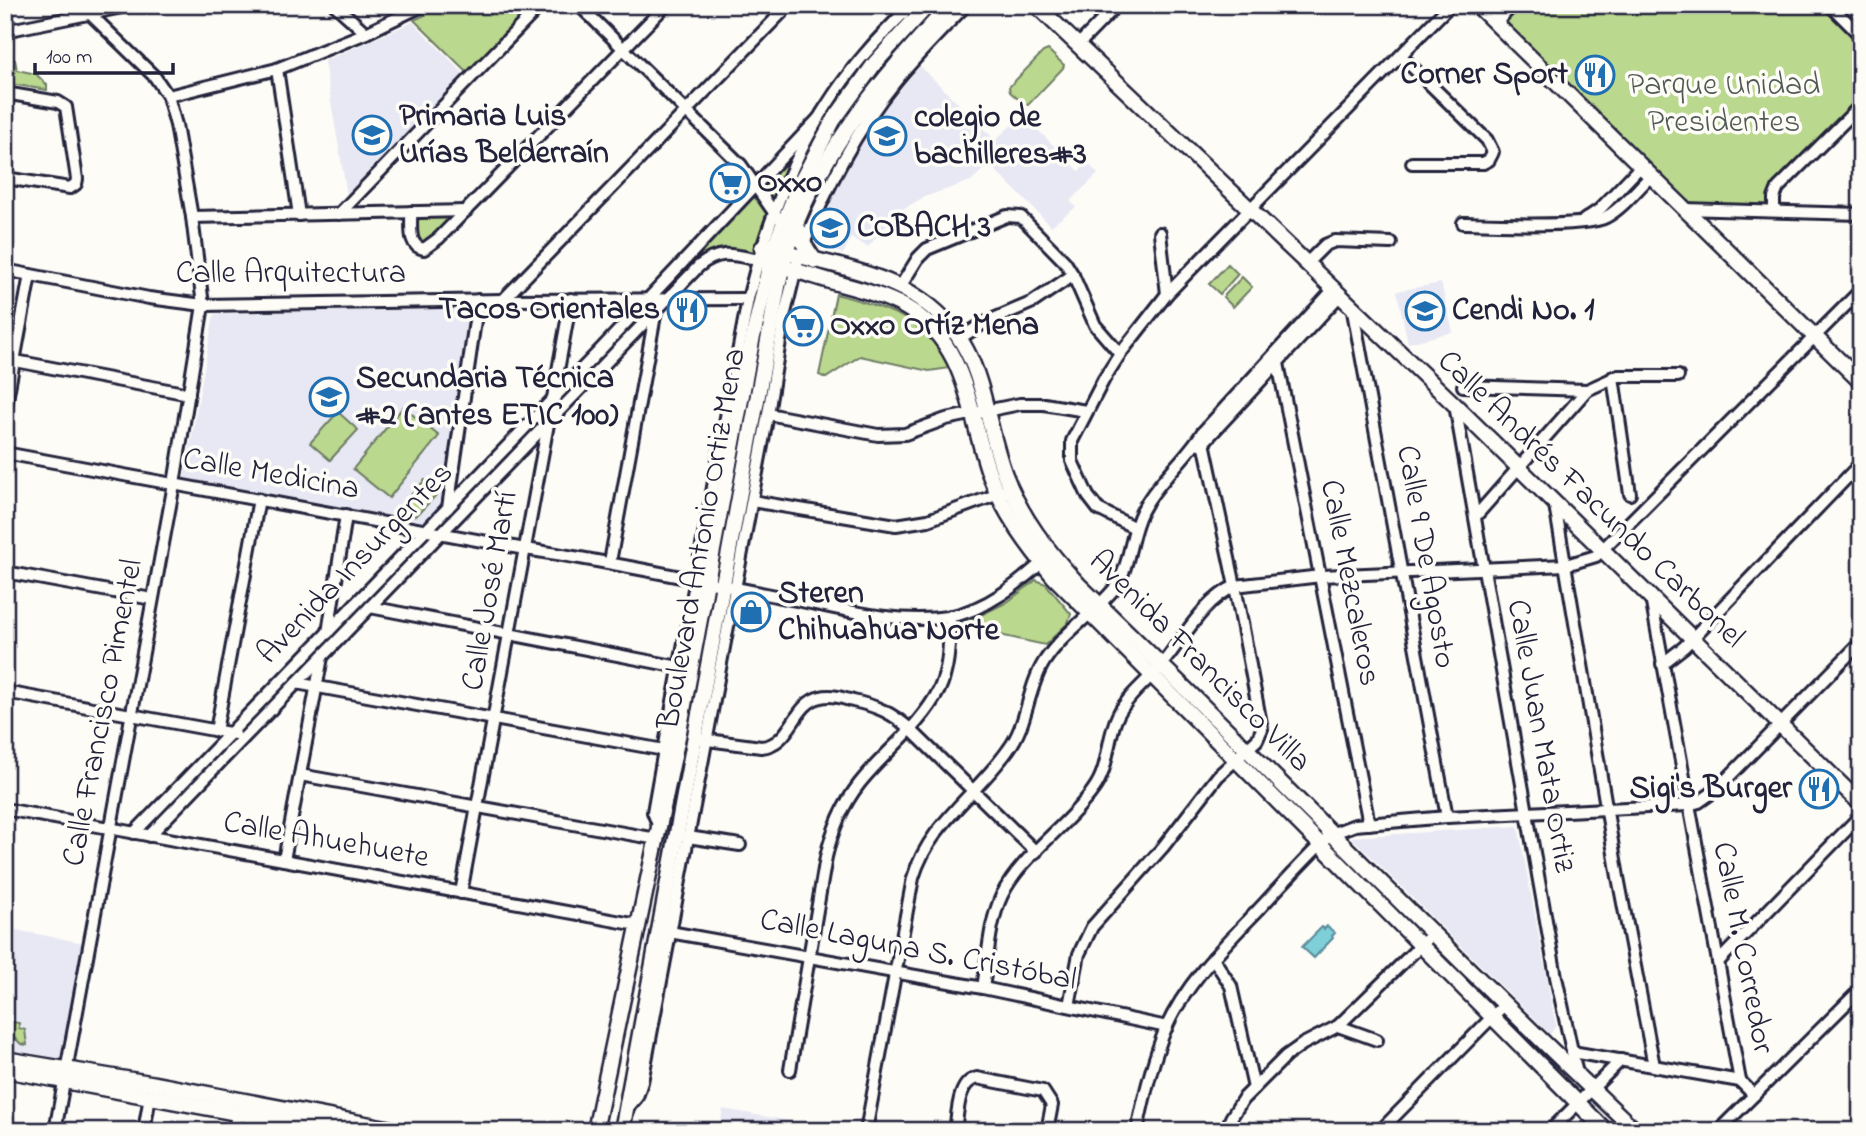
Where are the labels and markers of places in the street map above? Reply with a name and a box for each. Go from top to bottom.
place label: Corner Sport [1401,52,1568,99]
restaurant icon: Corner Sport [1574,54,1616,96]
place label: Primaria Luis Urías Belderraín [399,94,609,178]
place label: colegio de bachilleres#3 [914,95,1087,179]
school or university icon: Primaria Luis Urías Belderraín [351,114,393,156]
school or university icon: colegio de bachilleres#3 [866,115,908,157]
place label: Oxxo [757,160,822,207]
supermarket icon: Oxxo [709,162,751,204]
place label: COBACH 3 [857,205,991,252]
school or university icon: COBACH 3 [809,207,851,249]
place label: Tacos Orientales [438,287,660,334]
place label: Cendi No. 1 [1452,288,1594,335]
restaurant icon: Tacos Orientales [666,289,708,331]
school or university icon: Cendi No. 1 [1404,290,1446,332]
place label: Oxxo Ortíz Mena [830,303,1039,350]
supermarket icon: Oxxo Ortíz Mena [782,305,824,347]
place label: Secundaria Técnica #2 (antes ETIC 100) [355,356,619,440]
school or university icon: Secundaria Técnica #2 (antes ETIC 100) [308,376,350,418]
place label: Steren Chihuahua Norte [778,571,1001,655]
shop icon: Steren Chihuahua Norte [730,591,772,633]
place label: Sigi's Burger [1630,766,1793,814]
restaurant icon: Sigi's Burger [1798,768,1840,810]

